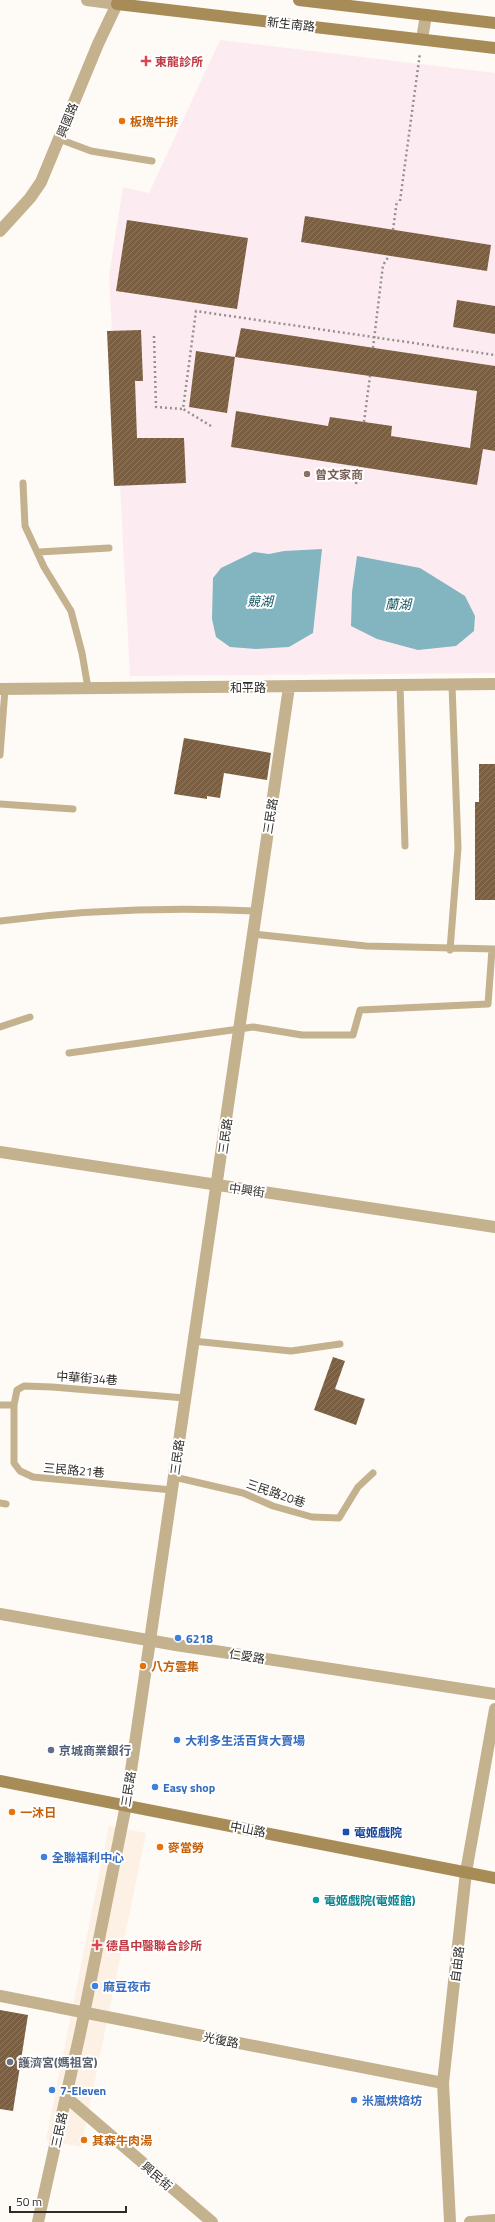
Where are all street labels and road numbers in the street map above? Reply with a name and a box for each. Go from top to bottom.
street label: 新生南路 [266,12,316,36]
street label: 興國路 [51,100,83,140]
street label: 和平路 [230,678,266,697]
street label: 三民路 [258,797,282,835]
street label: 三民路 [213,1117,237,1155]
street label: 中興街 [228,1178,266,1202]
street label: 中華街34巷 [56,1366,118,1390]
street label: 三民路 [165,1438,189,1476]
street label: 三民路21巷 [43,1458,105,1482]
street label: 三民路20巷 [244,1474,308,1512]
street label: 仁愛路 [228,1644,266,1668]
street label: 三民路 [116,1770,140,1808]
street label: 中山路 [229,1816,267,1842]
street label: 自由路 [445,1945,469,1983]
street label: 光復路 [202,2027,240,2053]
street label: 三民路 [46,2110,72,2150]
street label: 興民街 [137,2157,177,2195]

